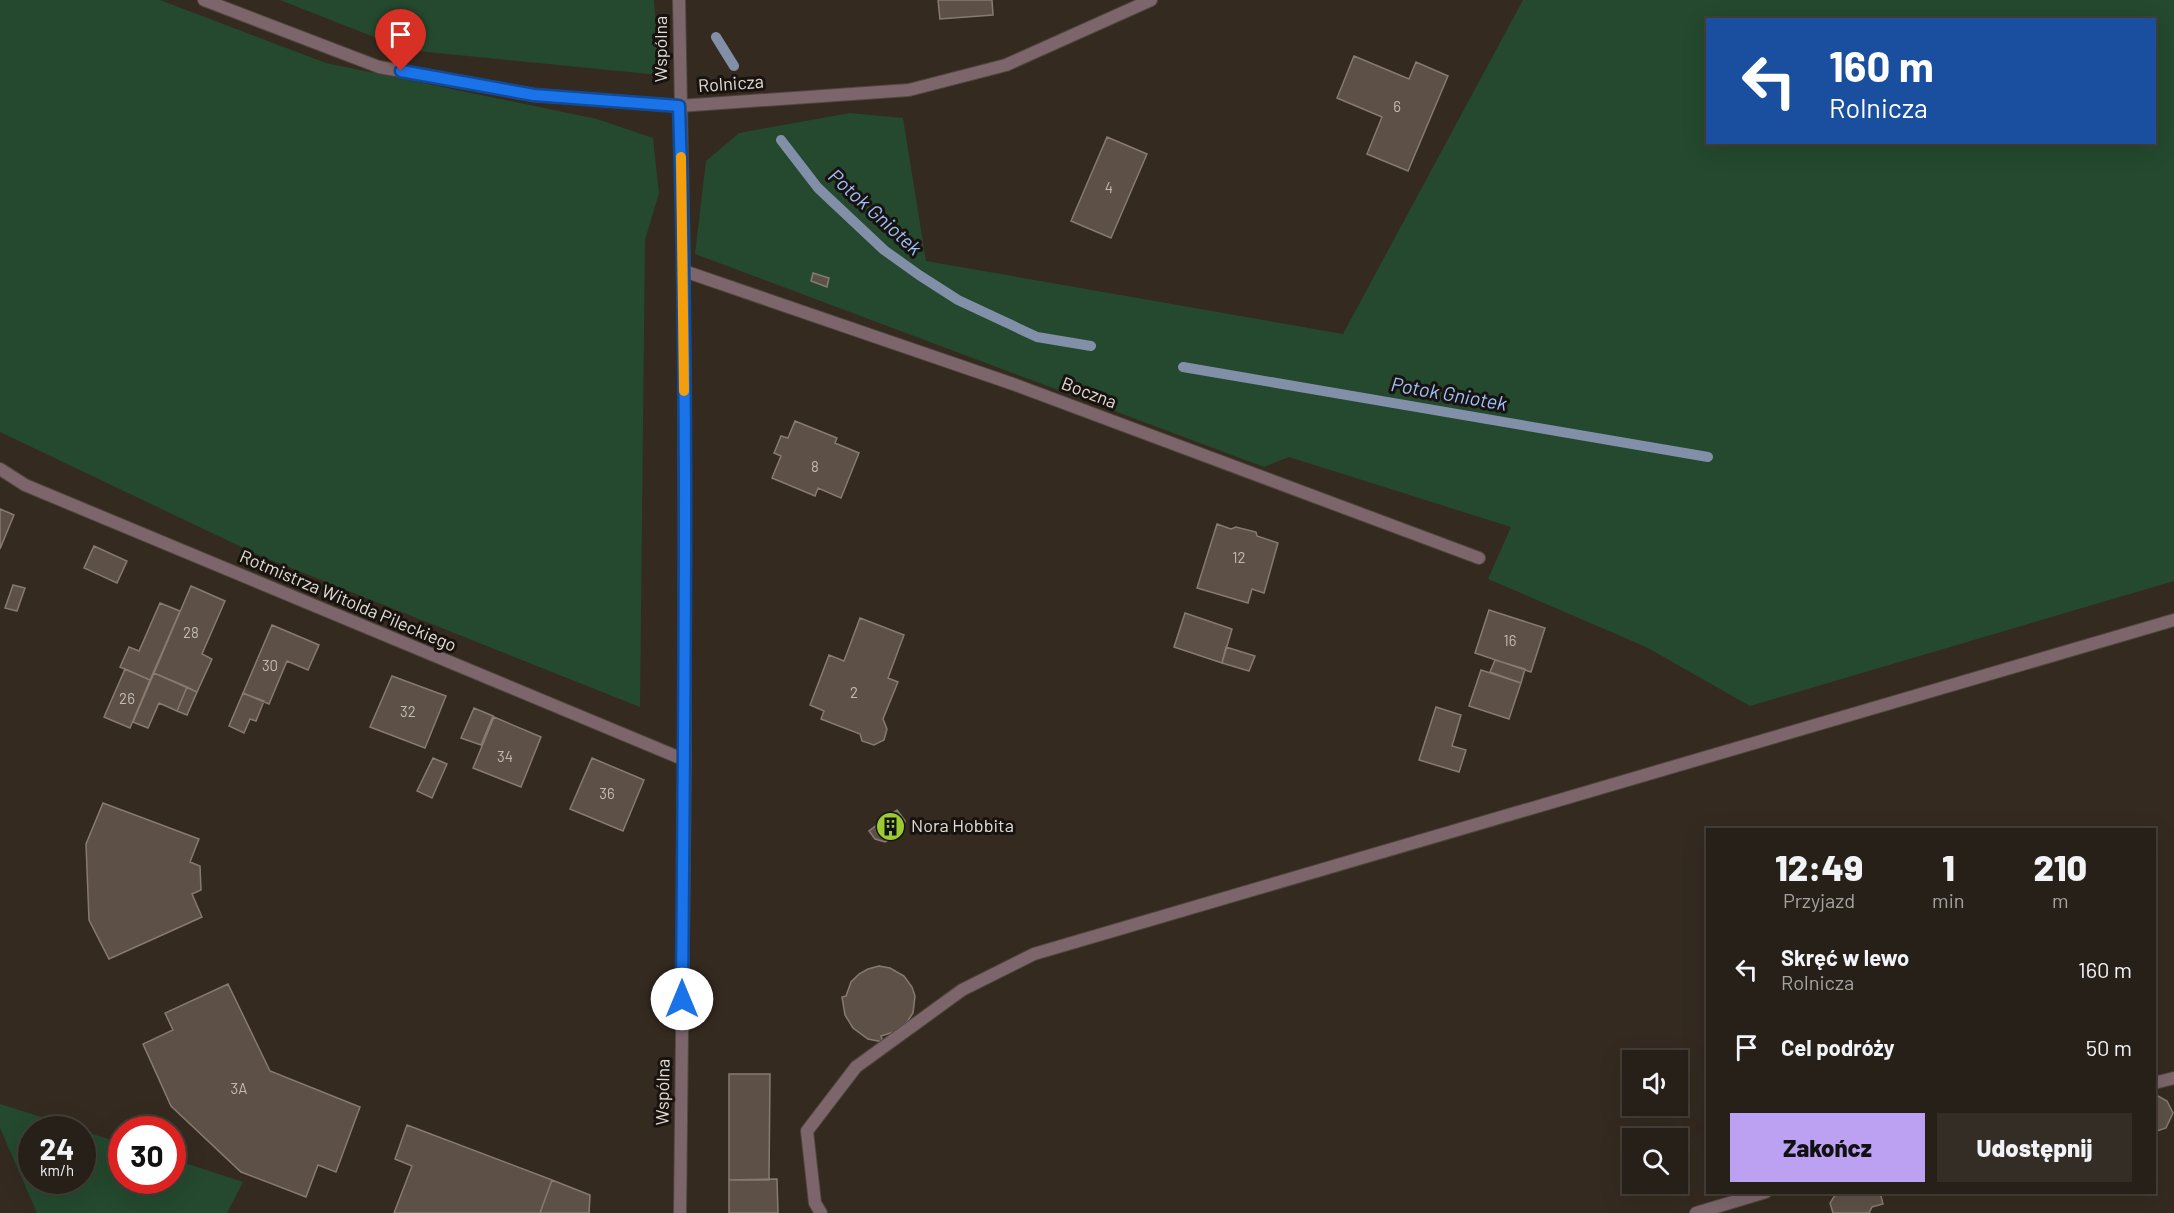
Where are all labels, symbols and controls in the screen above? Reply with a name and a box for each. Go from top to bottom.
pin [375,9,426,71]
street label: Wspólna [649,16,671,82]
icon: arrive [384,18,417,51]
text: 160 m [1829,40,1934,90]
icon: left [1730,42,1808,120]
street label: Rolnicza [697,70,765,96]
text: Rolnicza [1829,91,1928,123]
house number: 6 [1393,97,1401,115]
water label: Potok Gniotek [824,163,927,260]
house number: 4 [1105,178,1113,196]
water label: Potok Gniotek [1389,371,1509,415]
street label: Boczna [1059,372,1120,413]
house number: 8 [811,457,819,475]
street label: Rotmistrza Witolda Pileckiego [237,544,460,656]
house number: 12 [1232,548,1246,566]
house number: 28 [183,623,199,641]
house number: 16 [1504,631,1516,649]
house number: 30 [262,656,278,674]
house number: 2 [850,683,858,701]
house number: 26 [119,689,135,707]
house number: 32 [400,702,416,720]
house number: 34 [497,747,513,765]
house number: 36 [599,784,615,802]
building icon: Nora Hobbita [874,810,906,842]
place label: Nora Hobbita [911,814,1014,836]
text: 12:49 [1775,845,1863,888]
text: 1 [1942,845,1955,888]
text: 210 [2033,845,2087,888]
text: Przyjazd [1783,888,1855,912]
text: min [1932,888,1965,912]
text: m [2052,888,2069,912]
text: Skręć w lewo [1781,944,1909,970]
icon: left [1730,953,1763,986]
text: 160 m [2078,956,2132,982]
position arrow [650,967,714,1031]
text: Rolnicza [1781,970,1854,994]
icon: arrive [1730,1031,1763,1064]
text: Cel podróży [1781,1034,1895,1060]
text: 50 m [2086,1034,2132,1060]
map controls [1622,1050,1688,1194]
button: sound [1622,1050,1688,1116]
street label: Wspólna [650,1058,674,1125]
house number: 3A [231,1079,247,1097]
button: Zakończ [1730,1113,1925,1182]
button: Udostępnij [1937,1113,2132,1182]
speed limit sign: 30 [108,1116,186,1194]
button: search [1622,1128,1688,1194]
text: 24 [40,1130,74,1166]
text: km/h [40,1161,74,1179]

